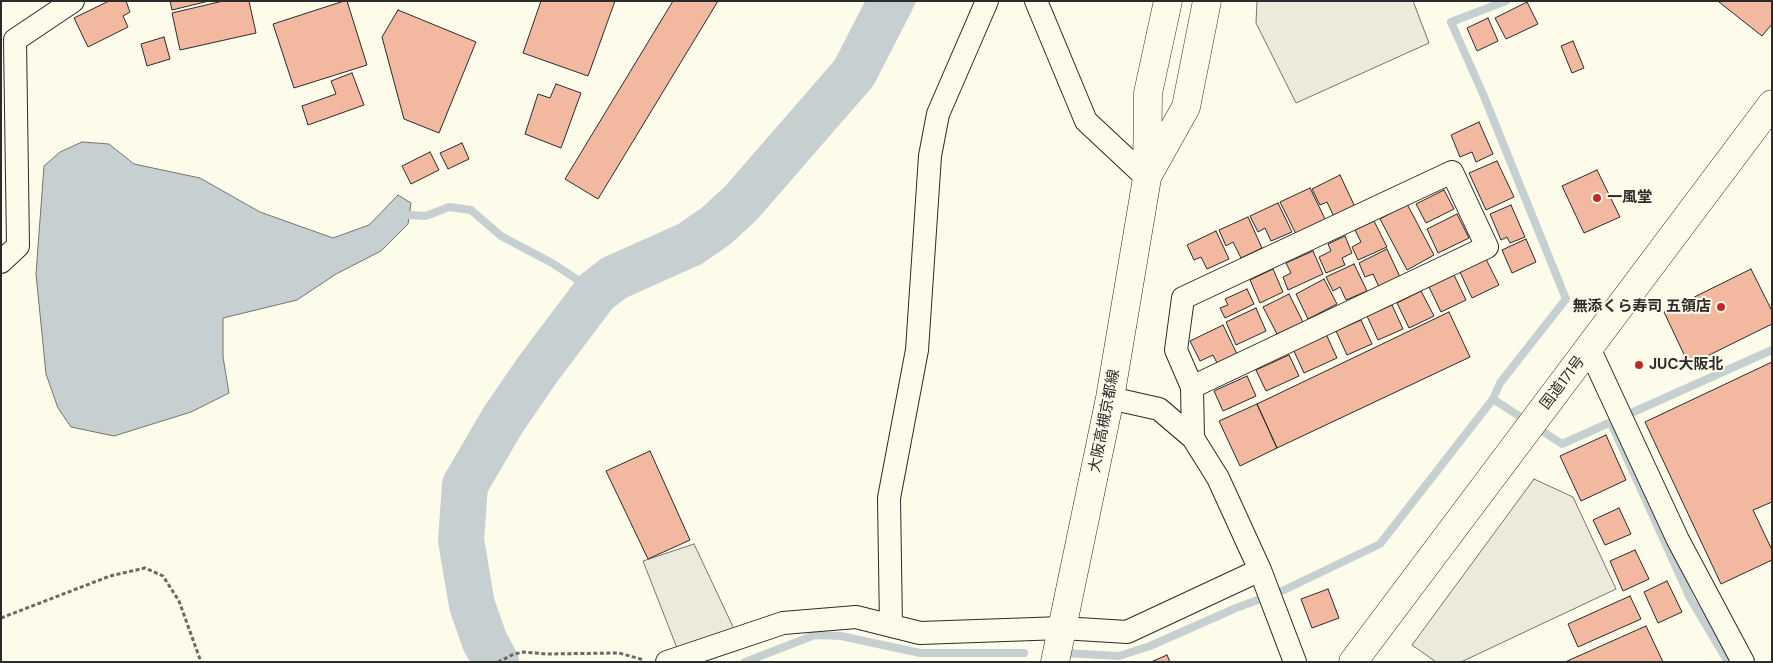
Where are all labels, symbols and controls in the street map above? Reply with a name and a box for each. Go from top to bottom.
place label: 一風堂 [1607,189,1652,207]
marker: 一風堂 [1591,192,1603,204]
place label: 無添くら寿司 五領店 [1572,298,1711,316]
marker: 無添くら寿司 五領店 [1715,301,1727,313]
street label: 国道171号 [1537,353,1589,413]
place label: JUC大阪北 [1649,356,1723,374]
marker: JUC大阪北 [1633,359,1645,371]
street label: 大阪高槻京都線 [1086,368,1124,474]

